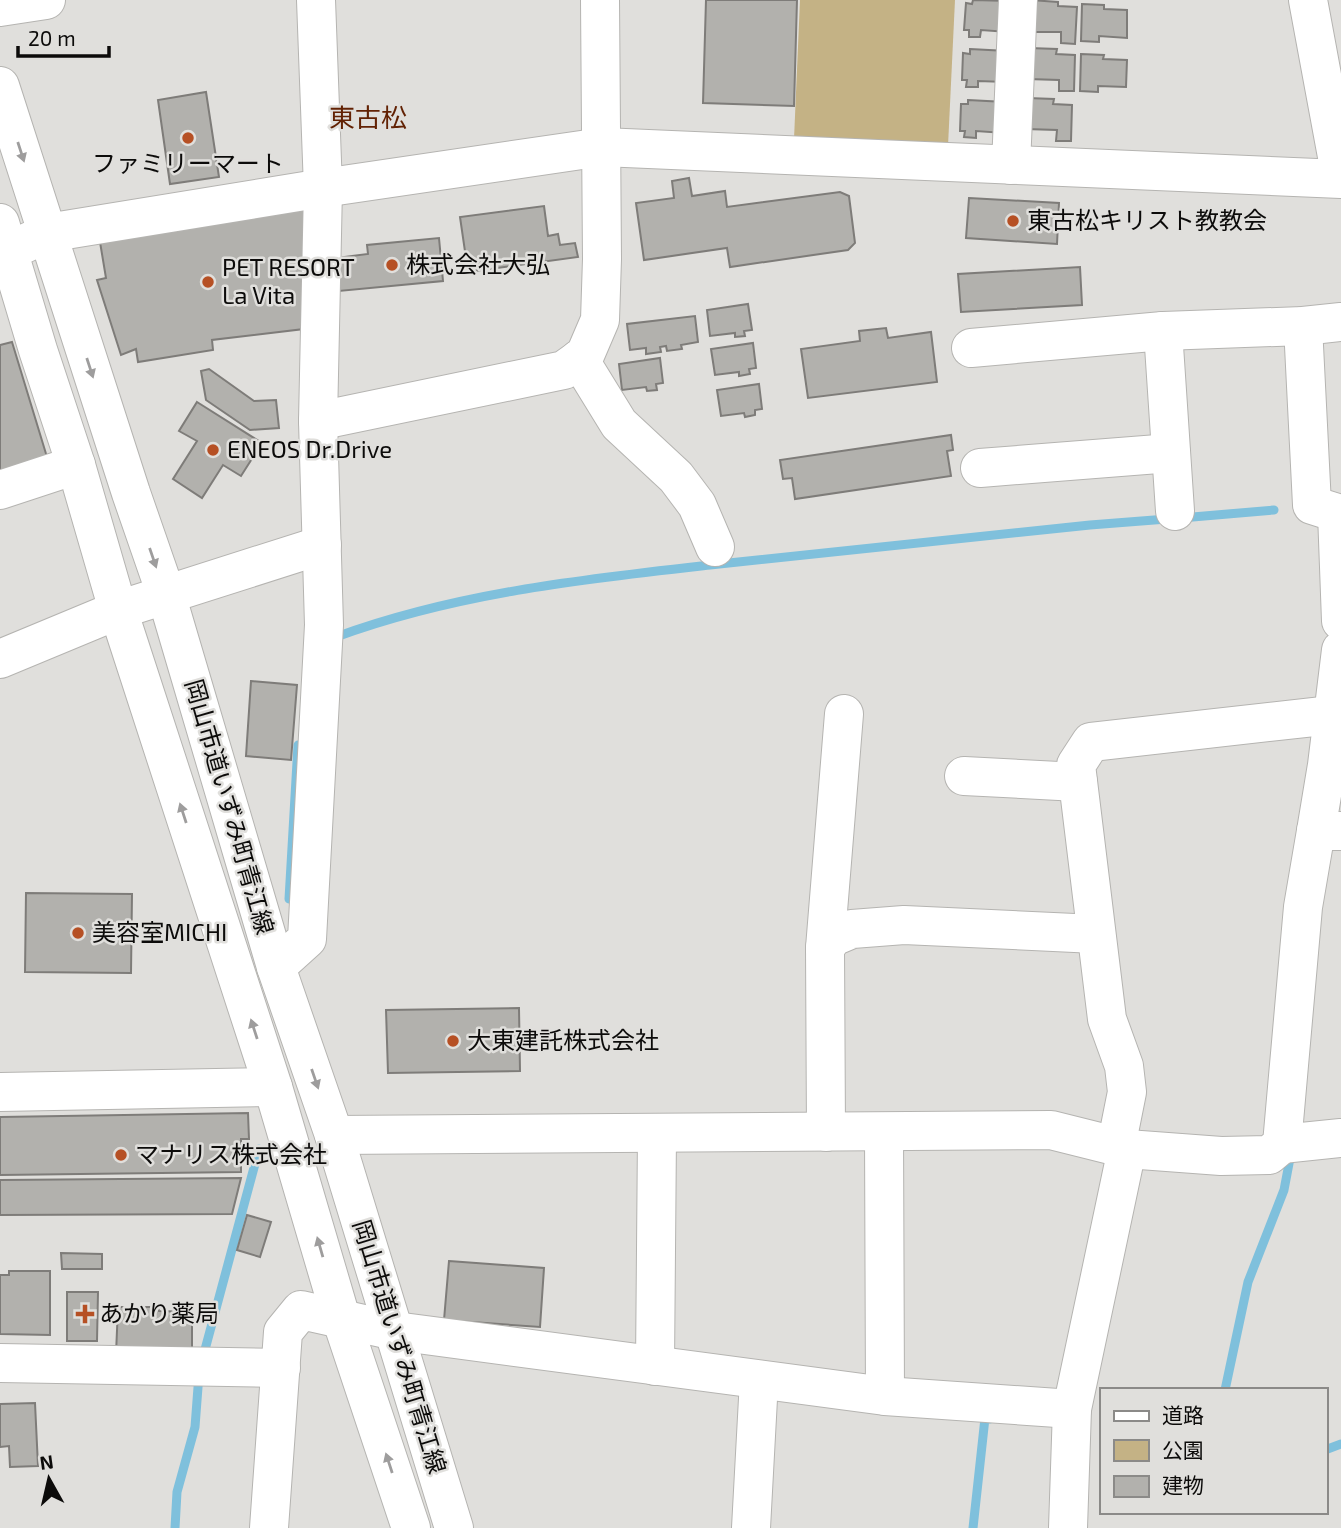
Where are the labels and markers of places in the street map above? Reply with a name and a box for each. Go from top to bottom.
marker: ファミリーマート [180,130,196,146]
place label: ファミリーマート [92,148,284,177]
place label: 東古松キリスト教教会 [1027,205,1267,234]
marker: 東古松キリスト教教会 [1005,213,1021,229]
place label: 株式会社大弘 [406,249,550,278]
place label: PET RESORT La Vita [222,252,355,309]
marker: 株式会社大弘 [384,257,400,273]
marker: PET RESORT La Vita [200,274,216,290]
place label: ENEOS Dr.Drive [227,434,392,463]
marker: ENEOS Dr.Drive [205,442,221,458]
place label: 美容室MICHI [92,917,227,946]
marker: 美容室MICHI [70,925,86,941]
place label: 大東建託株式会社 [467,1025,659,1054]
marker: 大東建託株式会社 [445,1033,461,1049]
place label: マナリス株式会社 [135,1139,327,1168]
marker: マナリス株式会社 [113,1147,129,1163]
place label: あかり薬局 [99,1298,219,1327]
marker: あかり薬局 [77,1306,93,1322]

